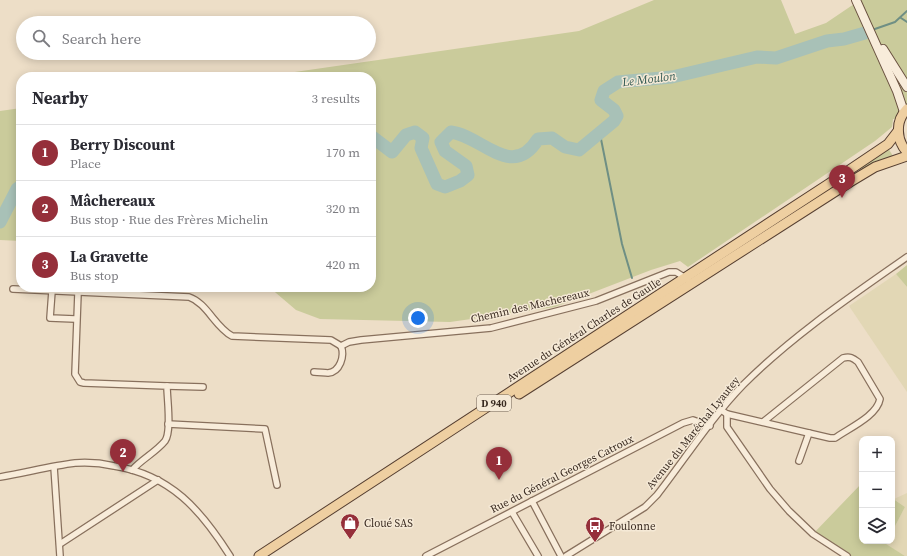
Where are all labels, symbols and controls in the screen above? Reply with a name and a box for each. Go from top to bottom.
search box [16,16,376,60]
icon: search [30,27,52,49]
text: Search here [62,28,141,49]
water label: Le Moulon [620,68,677,90]
text: Nearby [32,86,88,110]
text: 3 results [312,90,360,107]
text: Berry Discount [70,134,175,155]
text: 1 [41,144,49,161]
text: 170 m [326,144,360,161]
text: Place [70,155,101,172]
pin: 3 [829,165,855,198]
text: Mâchereaux [70,190,155,211]
text: 2 [41,200,49,217]
text: 320 m [326,200,360,217]
text: Bus stop · Rue des Frères Michelin [70,211,268,228]
text: La Gravette [70,246,148,267]
text: 3 [41,256,49,273]
text: 420 m [326,256,360,273]
text: Bus stop [70,267,119,284]
street label: Avenue du Général Charles de Gaulle [504,274,664,386]
street label: Chemin des Machereaux [469,285,591,327]
your location [408,308,428,328]
street label: Avenue du Maréchal Lyautey [643,373,743,492]
road number: D 940 [477,395,511,411]
street label: Rue du Général Georges Catroux [488,431,636,517]
map controls [859,436,895,544]
button: + [859,436,895,472]
pin: 2 [110,439,136,472]
pin: 1 [486,447,512,480]
button: − [859,472,895,508]
button: layers [859,508,895,544]
shop icon: Cloué SAS [339,512,361,540]
bus stop icon: Foulonne [584,515,606,543]
place label: Cloué SAS [364,516,413,531]
place label: Foulonne [609,519,656,534]

